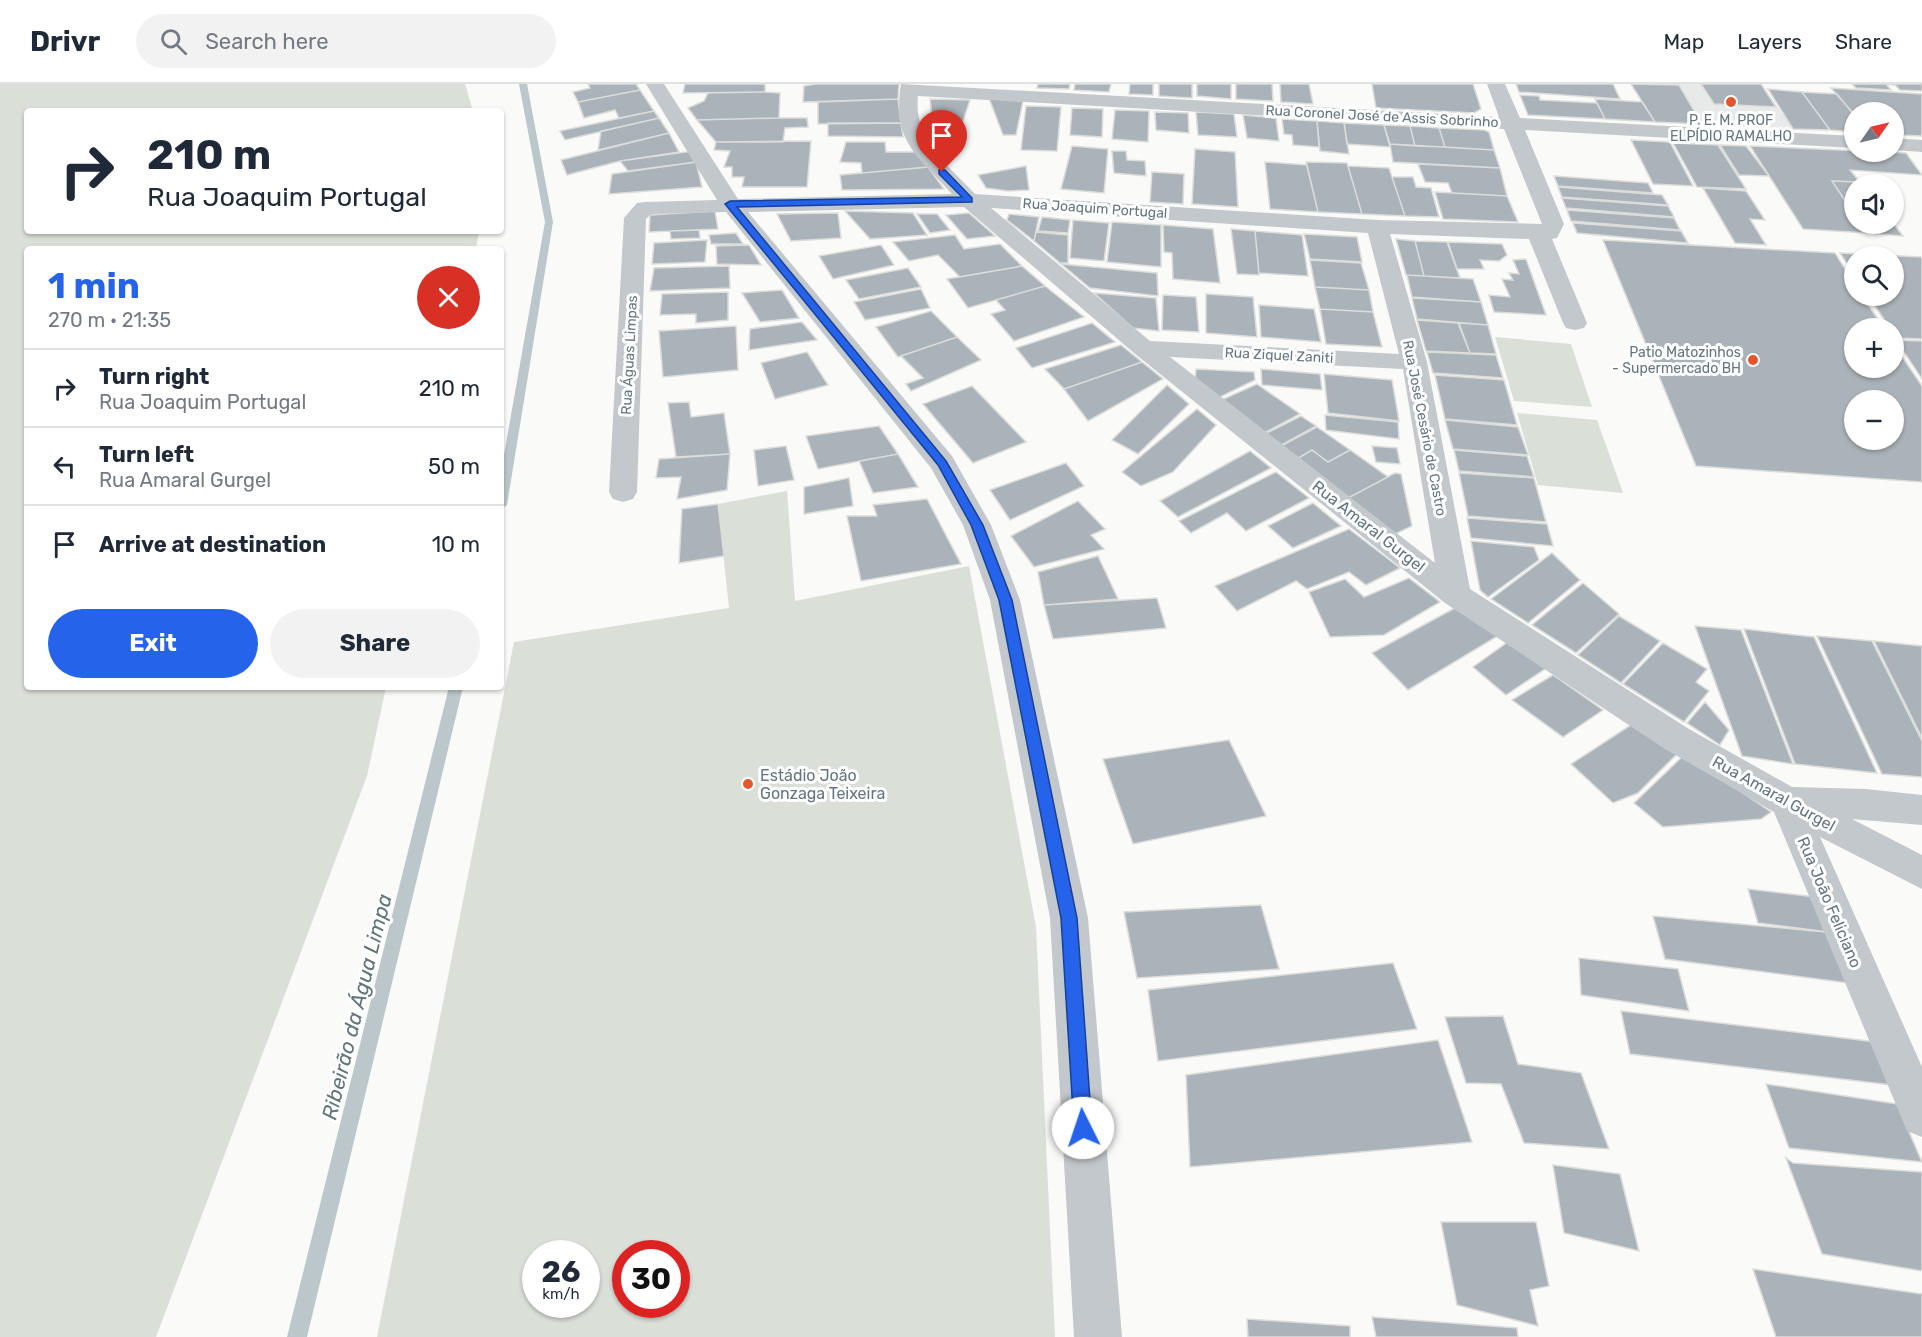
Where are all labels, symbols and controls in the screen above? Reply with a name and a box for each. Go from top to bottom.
search box [136,14,556,68]
text: Drivr [30,25,100,58]
icon: search [157,25,190,58]
text: Search here [205,28,329,55]
text: Map [1663,29,1704,54]
text: Layers [1737,29,1802,54]
text: Share [1835,29,1892,54]
marker: P. E. M. PROF ELPÍDIO RAMALHO [1724,95,1738,109]
street label: Rua Coronel José de Assis Sobrinho [1265,102,1499,131]
north arrow [1844,102,1904,162]
map controls [1844,102,1904,450]
pin [916,110,967,172]
place label: P. E. M. PROF ELPÍDIO RAMALHO [1670,112,1792,145]
icon: arrive [925,119,958,152]
text: 210 m [147,130,271,180]
icon: right [48,132,126,210]
button: sound [1844,174,1904,234]
text: Rua Joaquim Portugal [147,181,427,213]
street label: Rua Joaquim Portugal [1022,195,1168,222]
button: search [1844,246,1904,306]
text: 1 min [48,264,140,307]
button: close [417,266,480,329]
street label: Rua Águas Limpas [617,295,641,415]
text: 270 m · 21:35 [48,308,171,332]
button: + [1844,318,1904,378]
street label: Rua José Cesário de Castro [1399,339,1450,517]
street label: Rua Ziquel Zaniti [1224,344,1334,367]
place label: Patio Matozinhos - Supermercado BH [1612,344,1741,377]
marker: Patio Matozinhos - Supermercado BH [1746,353,1760,367]
text: Turn right [99,363,209,390]
icon: right [48,372,81,405]
text: 210 m [419,375,480,402]
text: Rua Joaquim Portugal [99,390,306,414]
button: − [1844,390,1904,450]
text: Turn left [99,441,194,468]
icon: left [48,450,81,483]
text: 50 m [428,453,480,480]
text: Rua Amaral Gurgel [99,468,271,492]
street label: Rua Amaral Gurgel [1309,477,1429,576]
icon: arrive [48,528,81,561]
text: Arrive at destination [99,531,326,558]
text: 10 m [432,531,480,558]
button: Exit [48,609,258,678]
button: Share [270,609,480,678]
street label: Rua Amaral Gurgel [1709,752,1839,835]
place label: Estádio João Gonzaga Teixeira [760,766,885,803]
marker: Estádio João Gonzaga Teixeira [741,777,755,791]
street label: Rua João Feliciano [1793,834,1866,971]
water label: Ribeirão da Água Limpa [316,891,397,1123]
position arrow [1051,1096,1115,1160]
speed limit sign: 30 [612,1240,690,1318]
text: 26 [541,1254,581,1290]
text: km/h [542,1285,580,1303]

